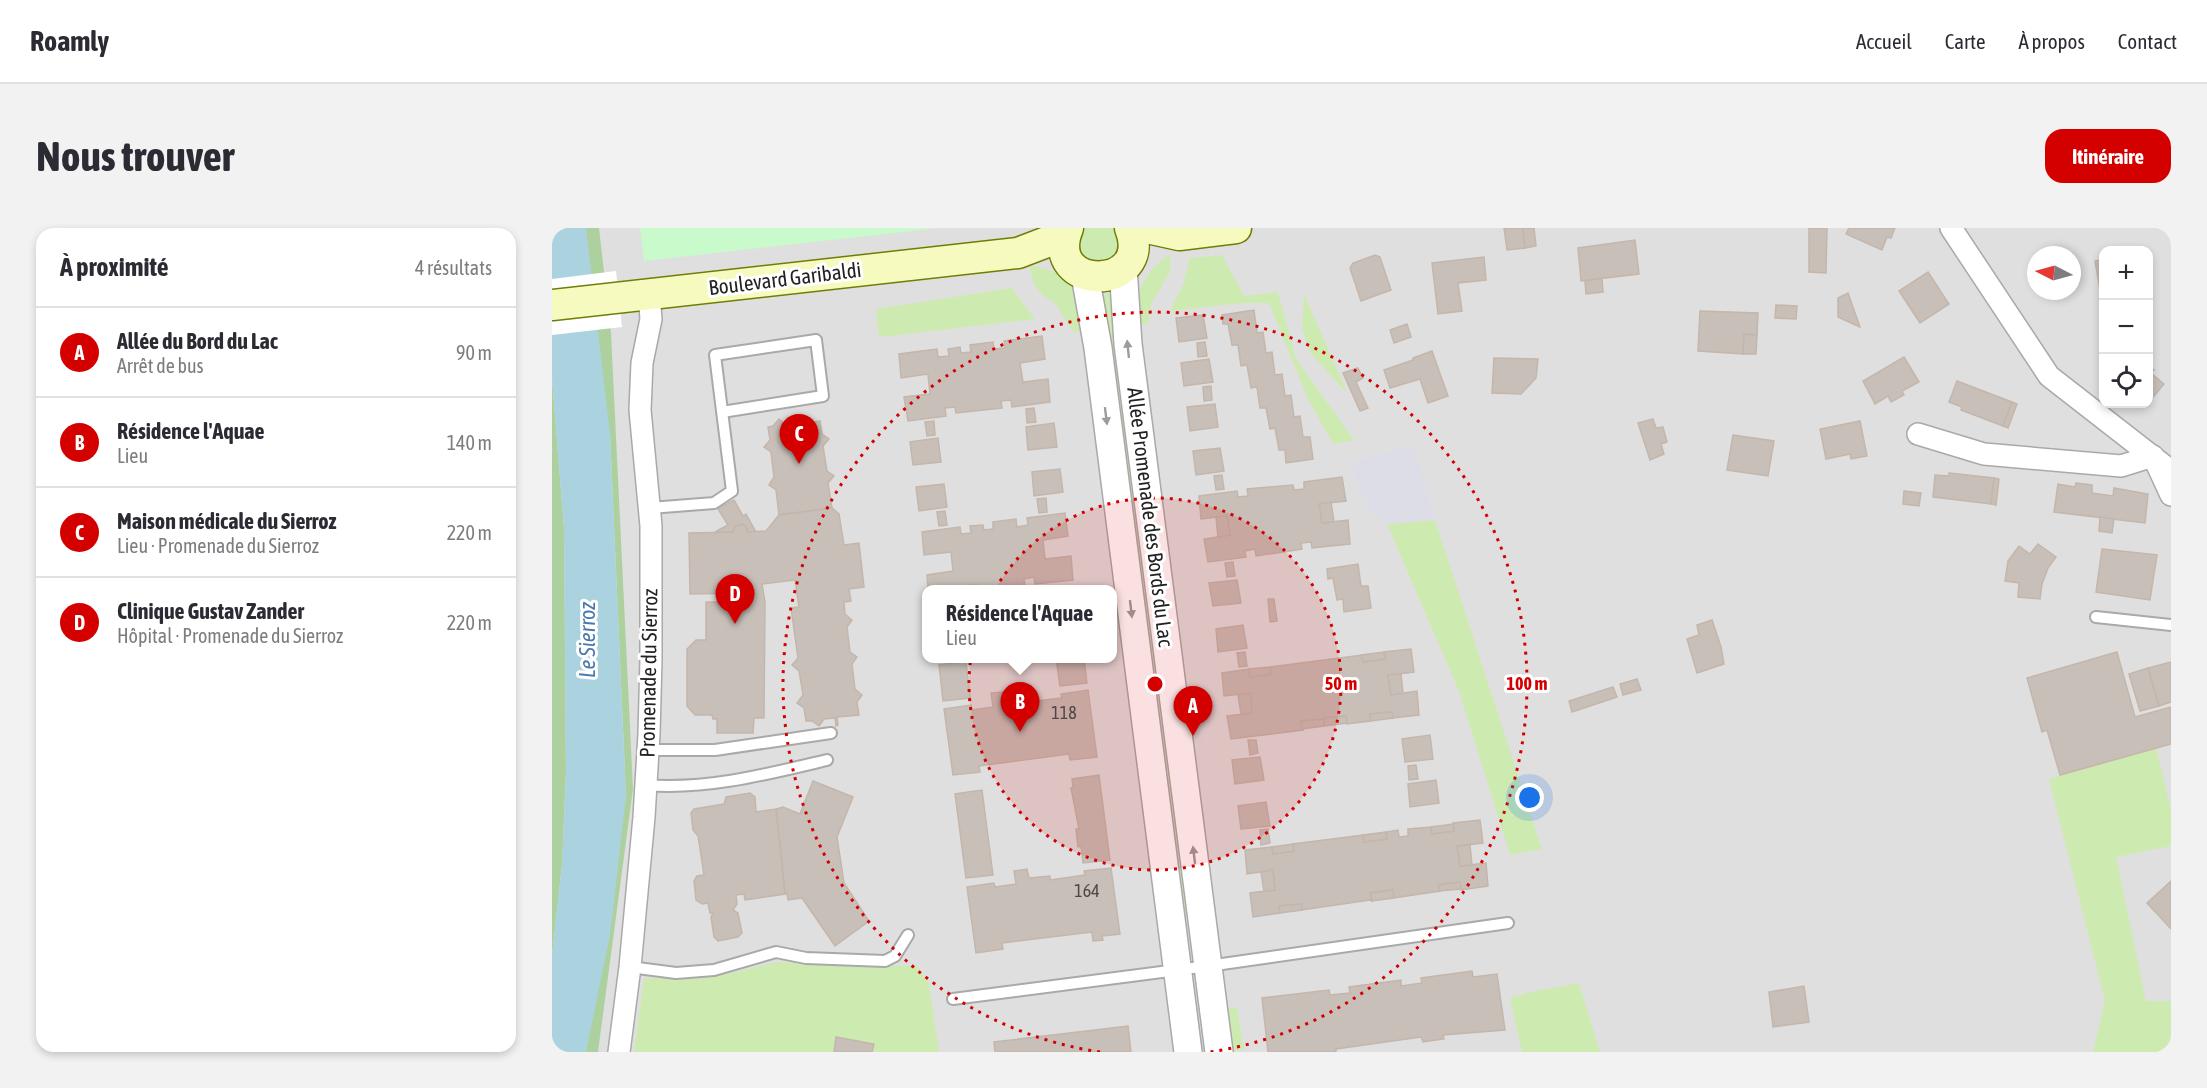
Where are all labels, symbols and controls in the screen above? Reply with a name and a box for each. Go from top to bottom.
text: Roamly [30,25,109,57]
text: Accueil [1856,29,1912,53]
text: Carte [1945,29,1985,53]
text: À propos [2018,29,2085,53]
text: Contact [2118,29,2177,53]
button: Itinéraire [2045,129,2171,183]
text: Nous trouver [36,132,234,180]
north arrow [2027,246,2081,300]
map controls [2099,246,2153,408]
button: + [2099,246,2153,300]
text: À proximité [60,252,168,282]
text: 4 résultats [415,256,492,279]
street label: Boulevard Garibaldi [707,257,863,299]
button: − [2099,300,2153,354]
text: Allée du Bord du Lac [117,328,278,354]
one-way arrow [1124,339,1133,358]
text: A [75,341,84,364]
text: 90 m [456,341,492,364]
text: Arrêt de bus [117,354,204,377]
button: locate [2099,354,2153,408]
street label: Allée Promenade des Bords du Lac [1123,386,1179,648]
one-way arrow [1102,406,1111,425]
pin: C [780,414,818,464]
text: Résidence l'Aquae [117,418,265,444]
text: B [75,431,84,454]
text: 140 m [447,431,492,454]
text: Lieu [117,444,148,467]
text: Maison médicale du Sierroz [117,508,336,534]
text: C [75,521,84,544]
text: 220 m [447,521,492,544]
text: Lieu · Promenade du Sierroz [117,534,319,557]
pin: D [716,574,754,624]
popup [922,585,1117,663]
street label: Promenade du Sierroz [635,588,661,758]
text: Clinique Gustav Zander [117,598,304,624]
text: Résidence l'Aquae [946,600,1093,626]
one-way arrow [1127,600,1136,619]
water label: Le Sierroz [574,601,600,678]
text: D [74,611,85,634]
text: 220 m [447,611,492,634]
text: Hôpital · Promenade du Sierroz [117,624,343,647]
text: Lieu [946,626,977,649]
text: 50 m [1325,673,1357,694]
text: 100 m [1507,673,1547,694]
centre of rings [1145,674,1165,694]
pin: B [1000,682,1040,732]
pin: A [1174,686,1212,736]
house number: 118 [1051,702,1077,723]
your location [1515,783,1544,812]
one-way arrow [1189,845,1198,864]
house number: 164 [1074,880,1100,901]

